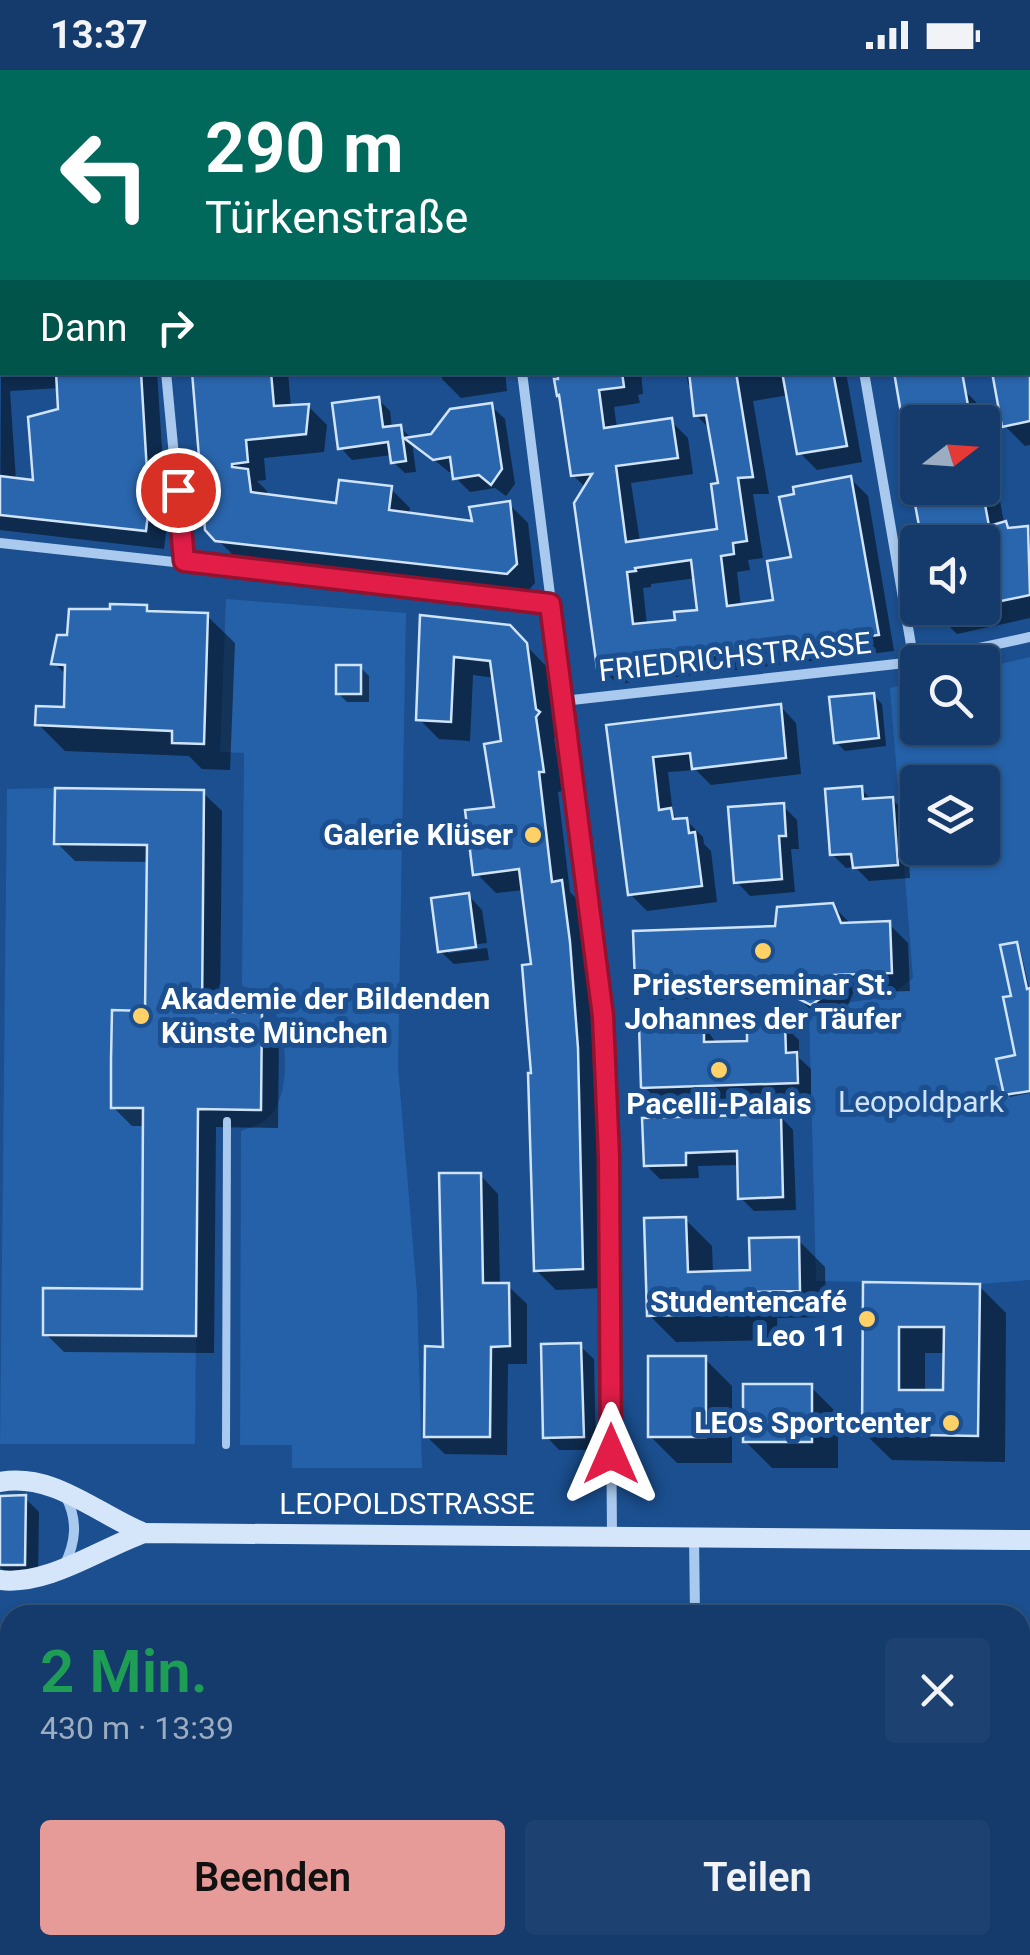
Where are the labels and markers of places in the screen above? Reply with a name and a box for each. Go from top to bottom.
pin [136,448,221,533]
place label: Galerie Klüser [323,817,513,852]
marker: Galerie Klüser [522,824,544,846]
marker: Priesterseminar St. Johannes der Täufer [752,940,774,962]
place label: Priesterseminar St. Johannes der Täufer [625,967,901,1036]
place label: Akademie der Bildenden Künste München [161,981,490,1050]
marker: Akademie der Bildenden Künste München [130,1005,152,1027]
marker: Pacelli-Palais [708,1059,730,1081]
place label: Pacelli-Palais [626,1086,812,1121]
place label: Studentencafé Leo 11 [650,1284,847,1353]
marker: Studentencafé Leo 11 [856,1308,878,1330]
place label: LEOs Sportcenter [694,1405,931,1440]
marker: LEOs Sportcenter [940,1412,962,1434]

